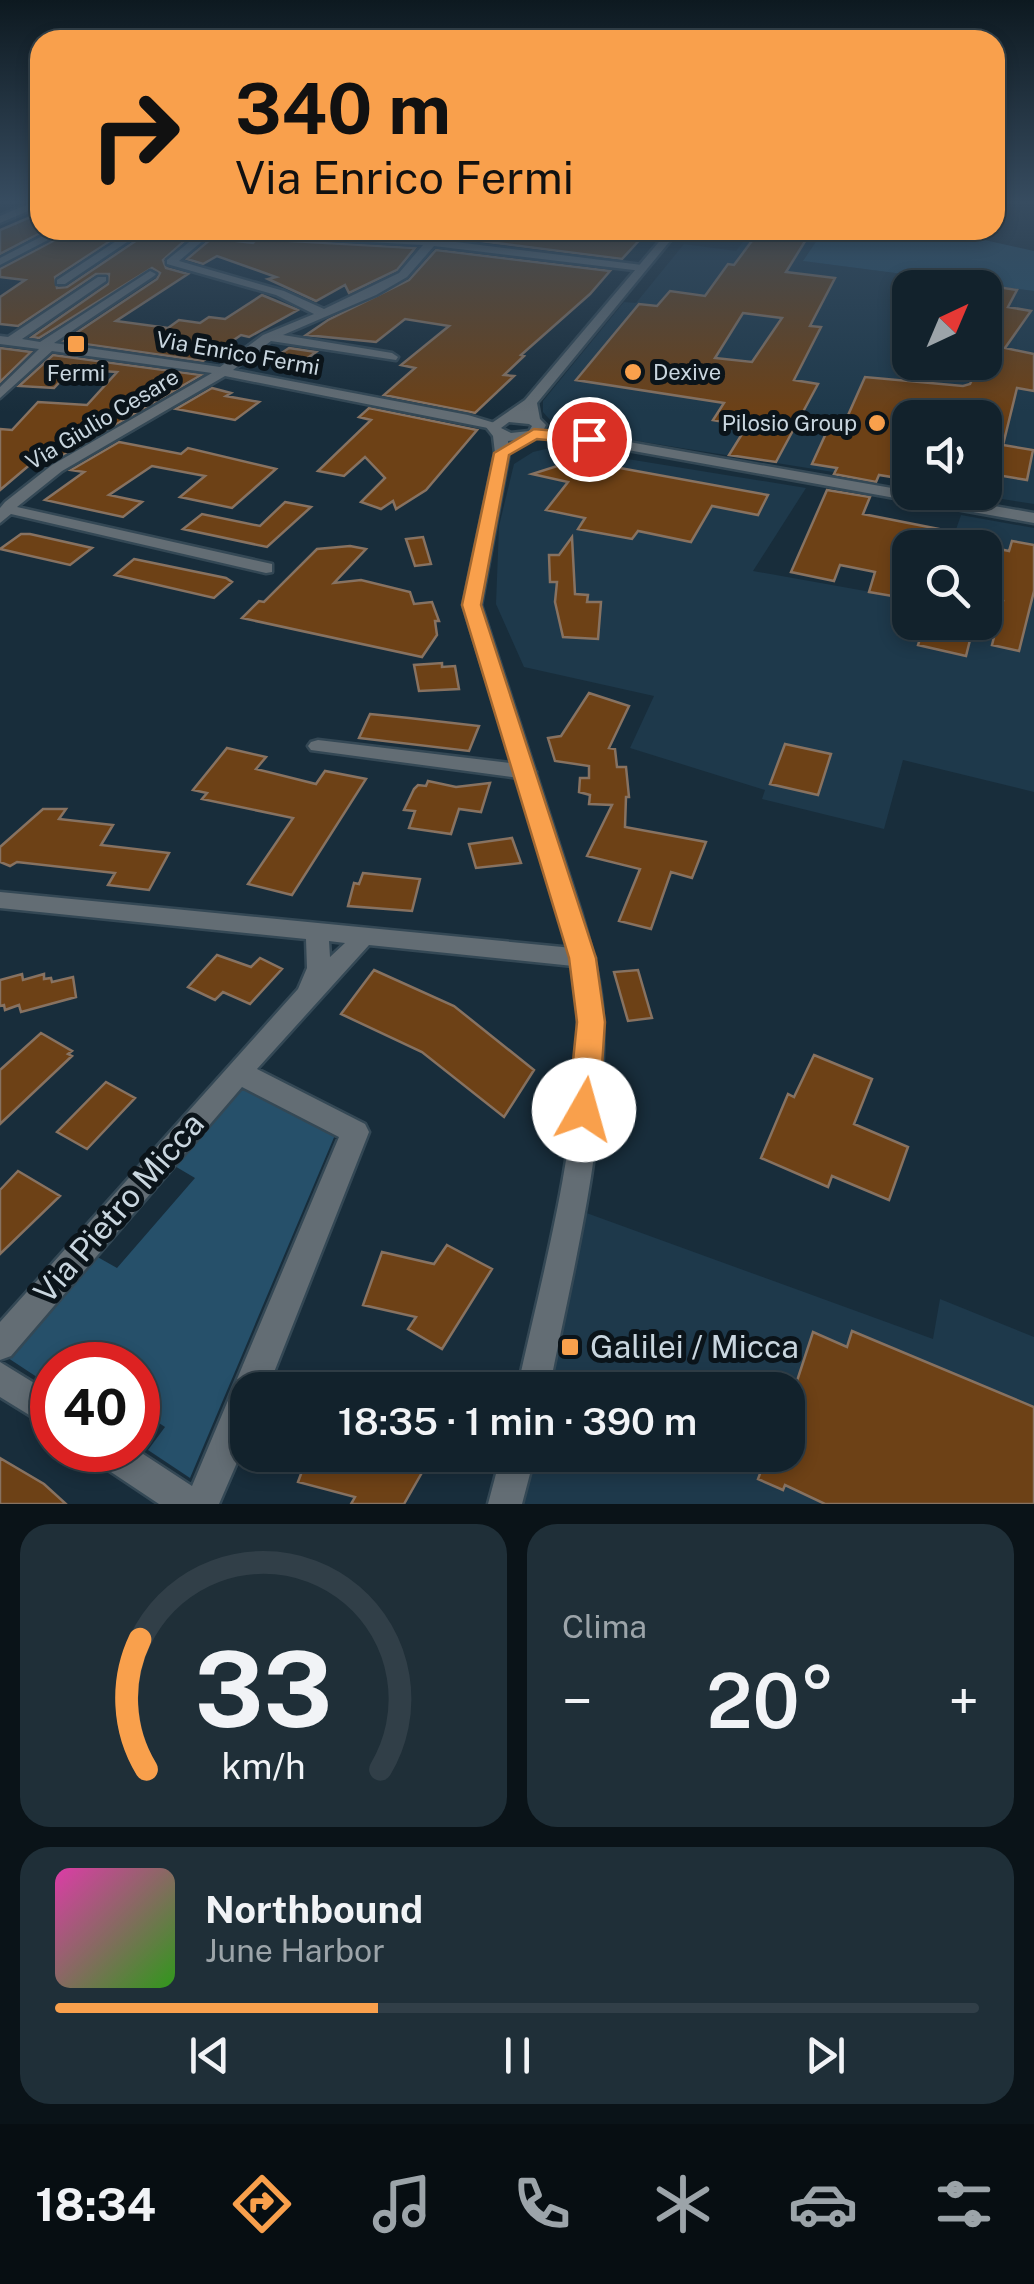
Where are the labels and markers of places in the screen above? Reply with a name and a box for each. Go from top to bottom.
marker: Fermi [65,333,87,355]
place label: Dexive [653,359,721,385]
place label: Fermi [47,360,105,386]
marker: Dexive [622,361,644,383]
pin [547,397,632,482]
place label: Pilosio Group [722,410,857,436]
marker: Pilosio Group [866,412,888,434]
place label: Galilei / Micca [590,1328,799,1365]
marker: Galilei / Micca [559,1336,581,1358]

